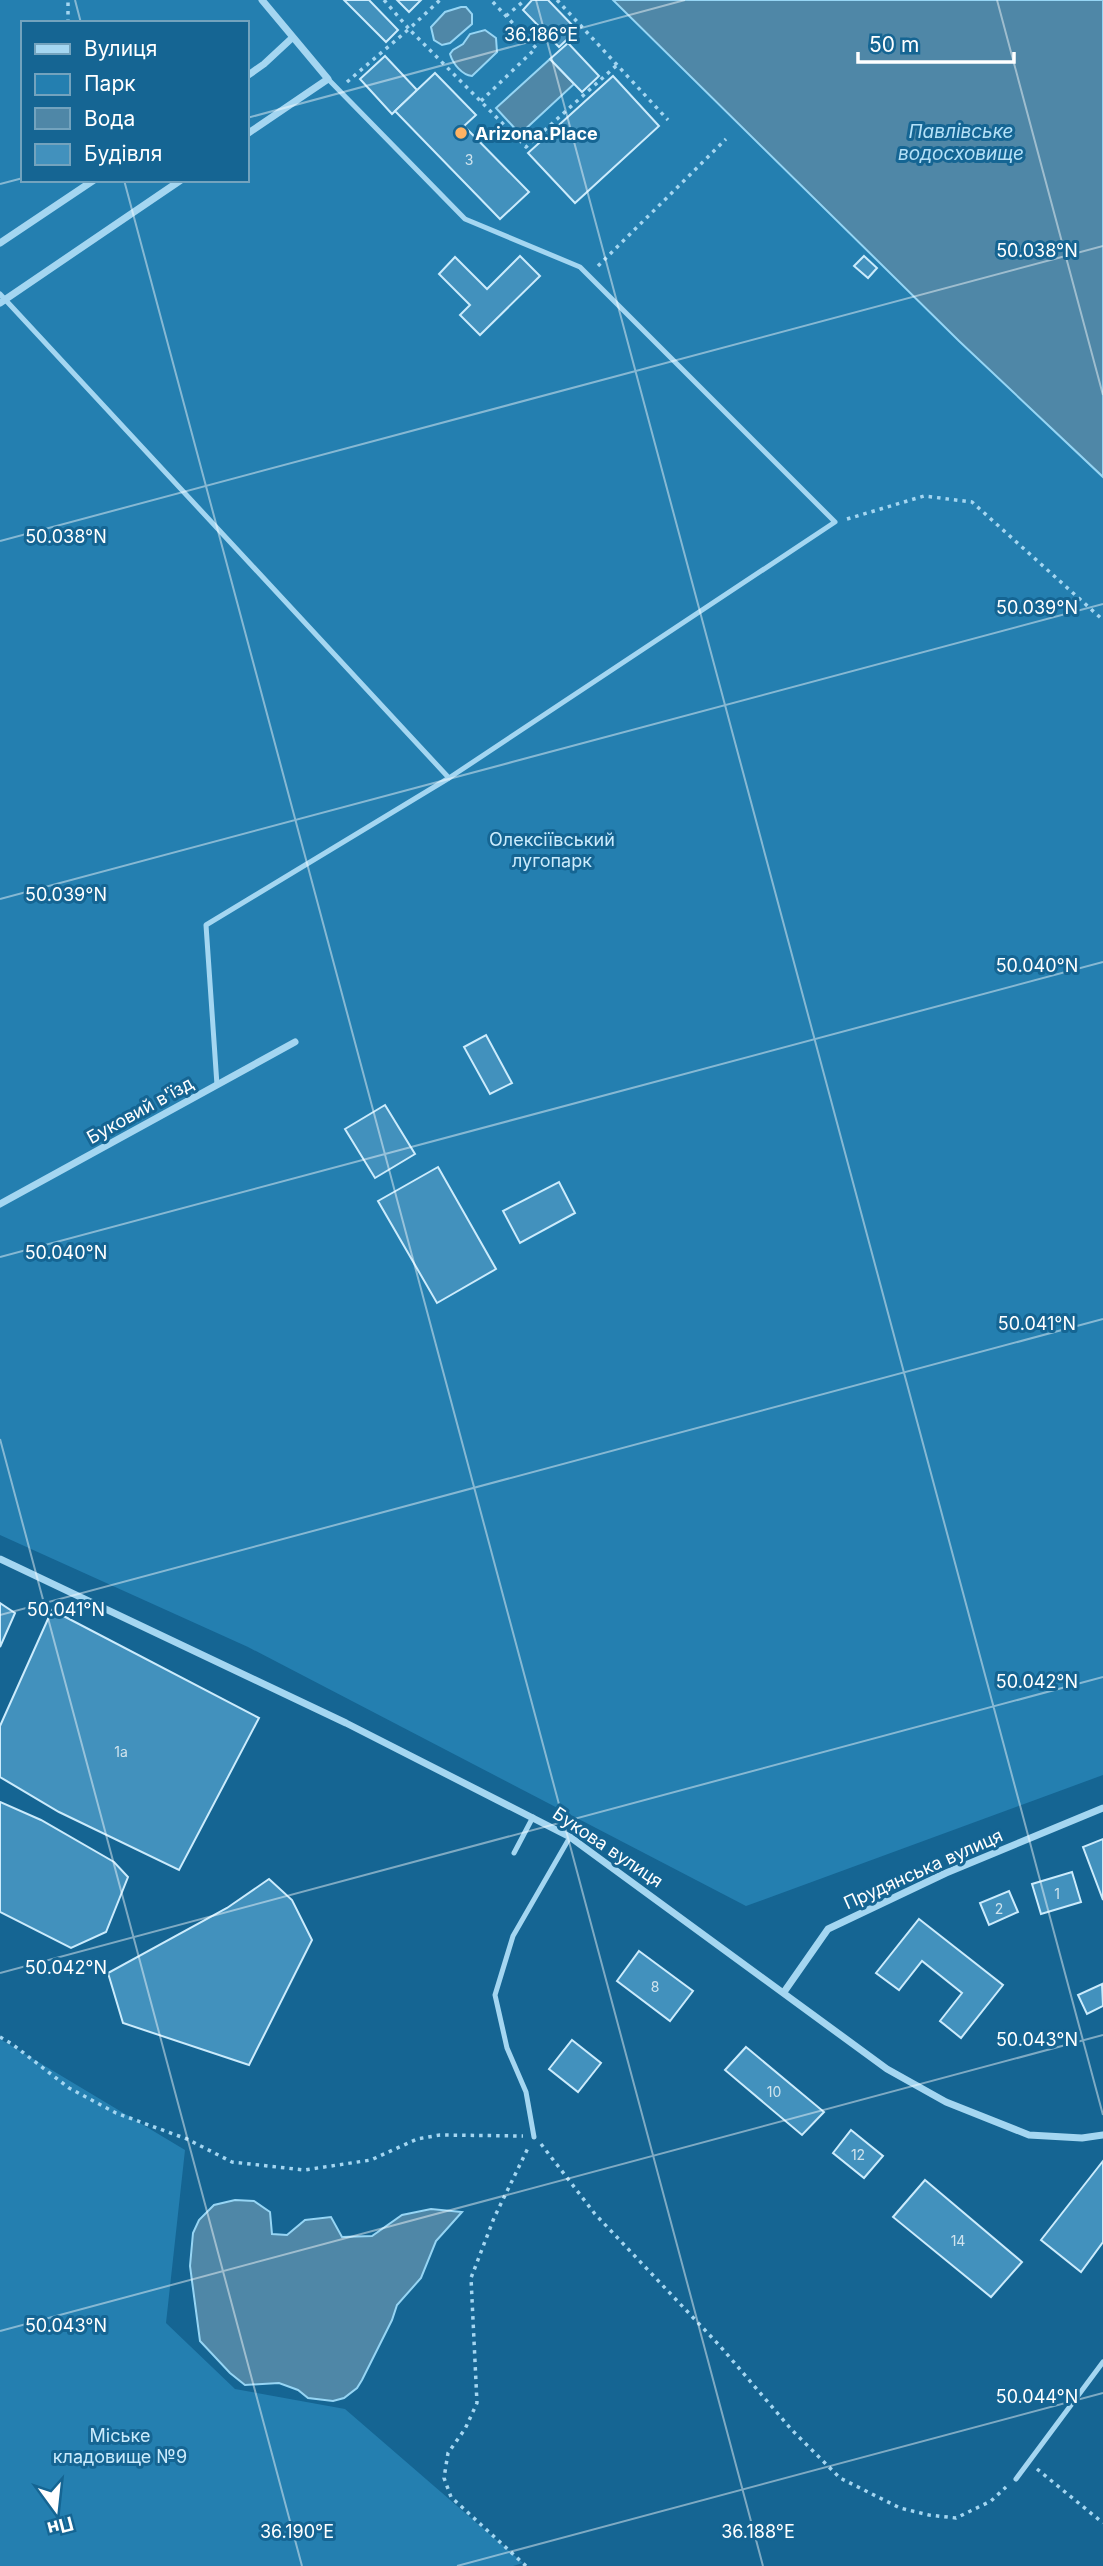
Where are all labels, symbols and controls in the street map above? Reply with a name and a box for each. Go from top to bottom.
legend [21,21,248,182]
scale bar [858,21,1014,65]
text: 36.186°E [504,24,578,45]
text: 50 m [869,32,919,57]
text: Вулиця [84,36,157,61]
text: Парк [84,71,136,96]
text: Вода [84,106,135,131]
water label: Павлівське водосховище [898,120,1024,165]
place label: Arizona.Place [475,123,598,144]
marker: Arizona.Place [453,125,469,141]
text: Будівля [84,141,162,166]
house number: 3 [465,151,473,168]
text: 50.038°N [996,240,1078,261]
text: 50.038°N [25,526,107,547]
text: 50.039°N [996,597,1078,618]
park label: Олексіївський лугопарк [489,829,615,871]
text: 50.039°N [25,884,107,905]
text: 50.040°N [996,955,1078,976]
street label: Буковий в'їзд [83,1072,197,1148]
text: 50.040°N [25,1242,107,1263]
text: 50.041°N [998,1313,1076,1334]
text: 50.041°N [27,1599,105,1620]
text: 50.042°N [996,1671,1078,1692]
house number: 1а [114,1743,128,1760]
street label: Букова вулиця [549,1802,667,1892]
street label: Прудянська вулиця [840,1824,1006,1914]
house number: 1 [1054,1885,1060,1902]
house number: 2 [995,1900,1003,1917]
text: 50.042°N [25,1957,107,1978]
house number: 8 [651,1978,659,1995]
text: 50.043°N [996,2029,1078,2050]
house number: 10 [767,2083,781,2100]
house number: 12 [851,2146,865,2163]
house number: 14 [951,2232,965,2249]
text: 50.043°N [25,2315,107,2336]
text: 50.044°N [996,2386,1078,2407]
park label: Міське кладовище №9 [53,2425,187,2467]
north arrow [21,2475,91,2545]
text: Пн [45,2511,76,2540]
text: 36.190°E [260,2521,334,2542]
text: 36.188°E [721,2521,795,2542]

